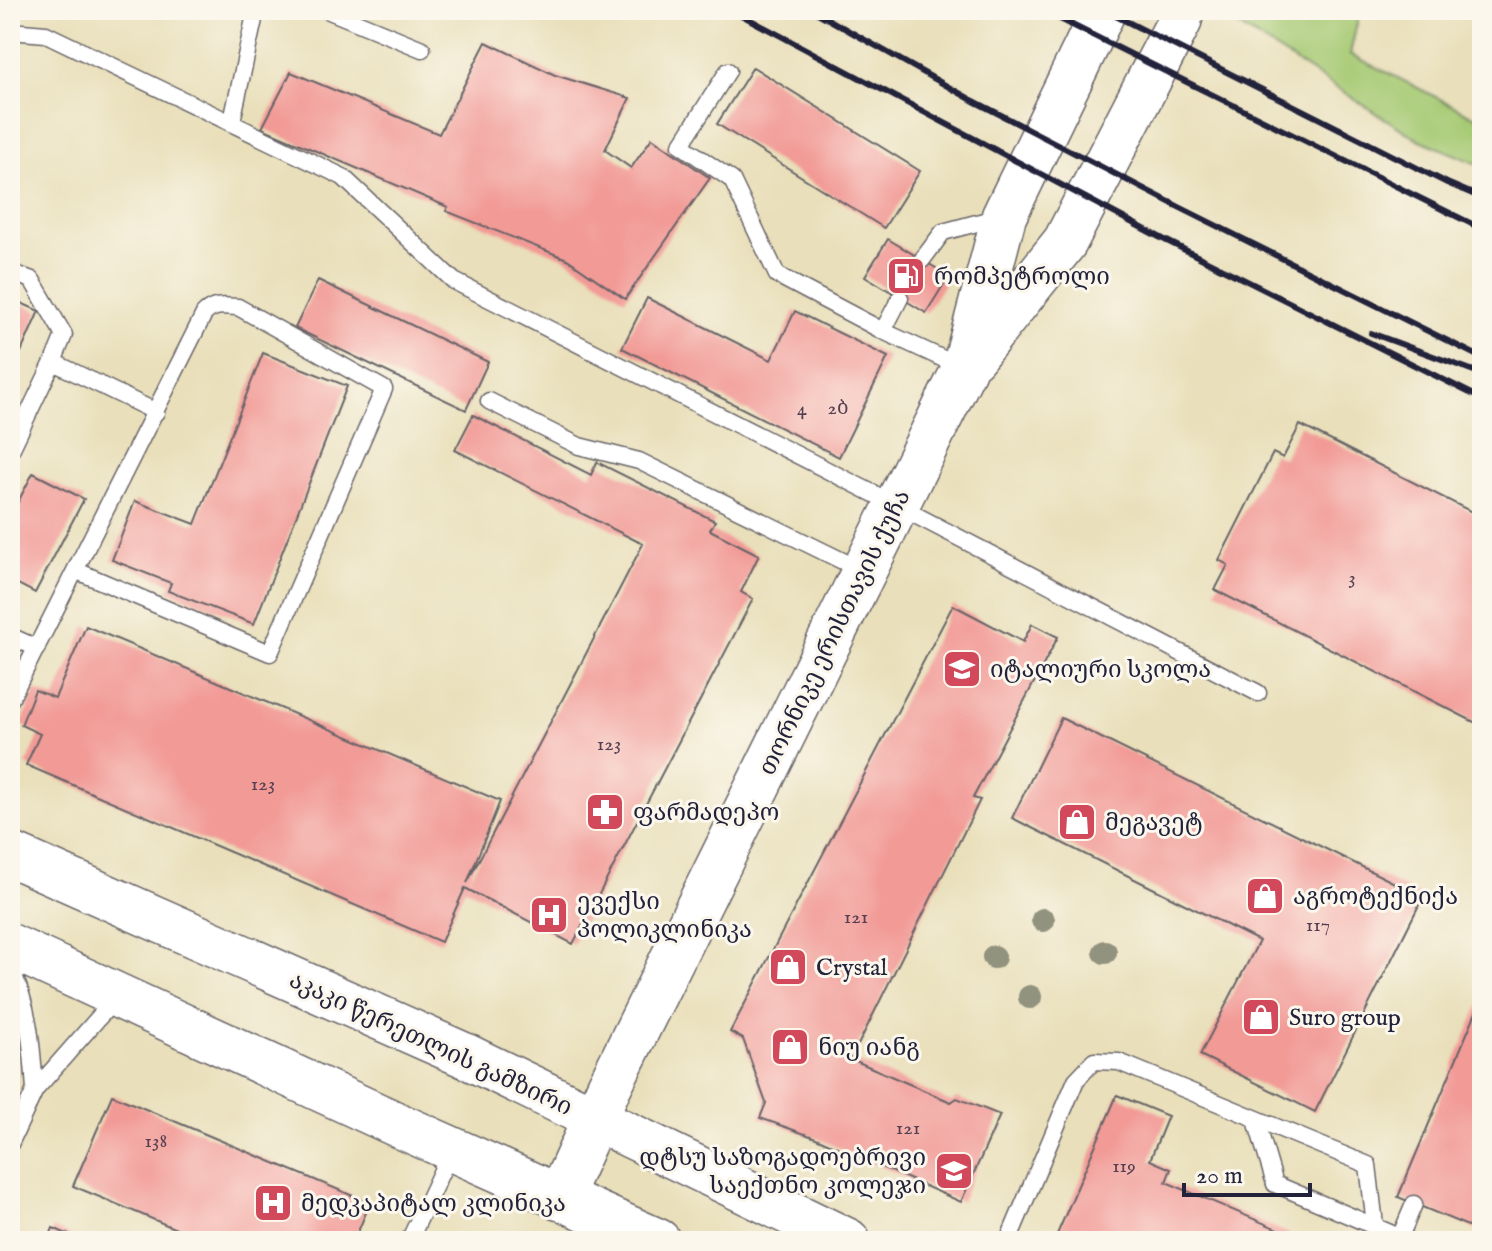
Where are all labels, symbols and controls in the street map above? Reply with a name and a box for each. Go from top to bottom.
fuel station icon: რომპეტროლი [885,255,927,297]
place label: რომპეტროლი [934,262,1110,293]
house number: 2ბ [828,396,848,421]
house number: 4 [797,397,807,422]
street label: თორნიკე ერისთავის ქუჩა [753,485,918,781]
house number: 3 [1348,566,1356,591]
school or university icon: იტალიური სკოლა [941,648,983,690]
place label: იტალიური სკოლა [990,655,1211,686]
house number: 123 [597,732,621,757]
house number: 123 [251,772,275,797]
pharmacy icon: ფარმადეპო [584,791,626,833]
place label: ფარმადეპო [633,798,779,829]
shop icon: მეგავეტ [1056,801,1098,843]
place label: მეგავეტ [1105,808,1203,839]
shop icon: აგროტექნიქა [1244,875,1286,917]
place label: აგროტექნიქა [1293,882,1458,913]
place label: ევექსი პოლიკლინიკა [577,887,752,946]
hospital icon: ევექსი პოლიკლინიკა [528,894,570,936]
house number: 121 [844,905,868,930]
house number: 117 [1306,913,1330,938]
shop icon: Crystal [767,946,809,988]
place label: Crystal [816,953,888,984]
street label: აკაკი წერეთლის გამზირი [284,965,577,1124]
shop icon: Suro group [1240,996,1282,1038]
place label: Suro group [1289,1003,1401,1034]
shop icon: ნიუ იანგ [769,1026,811,1068]
place label: ნიუ იანგ [818,1033,920,1064]
house number: 121 [896,1116,920,1141]
house number: 138 [145,1129,167,1154]
place label: დტსუ საზოგადოებრივი საექთნო კოლეჯი [639,1143,926,1202]
scale bar [1184,1147,1310,1197]
school or university icon: დტსუ საზოგადოებრივი საექთნო კოლეჯი [933,1150,975,1192]
house number: 119 [1112,1154,1136,1179]
text: 20 m [1196,1161,1243,1192]
hospital icon: მედკაპიტალ კლინიკა [252,1182,294,1224]
place label: მედკაპიტალ კლინიკა [301,1189,566,1220]

